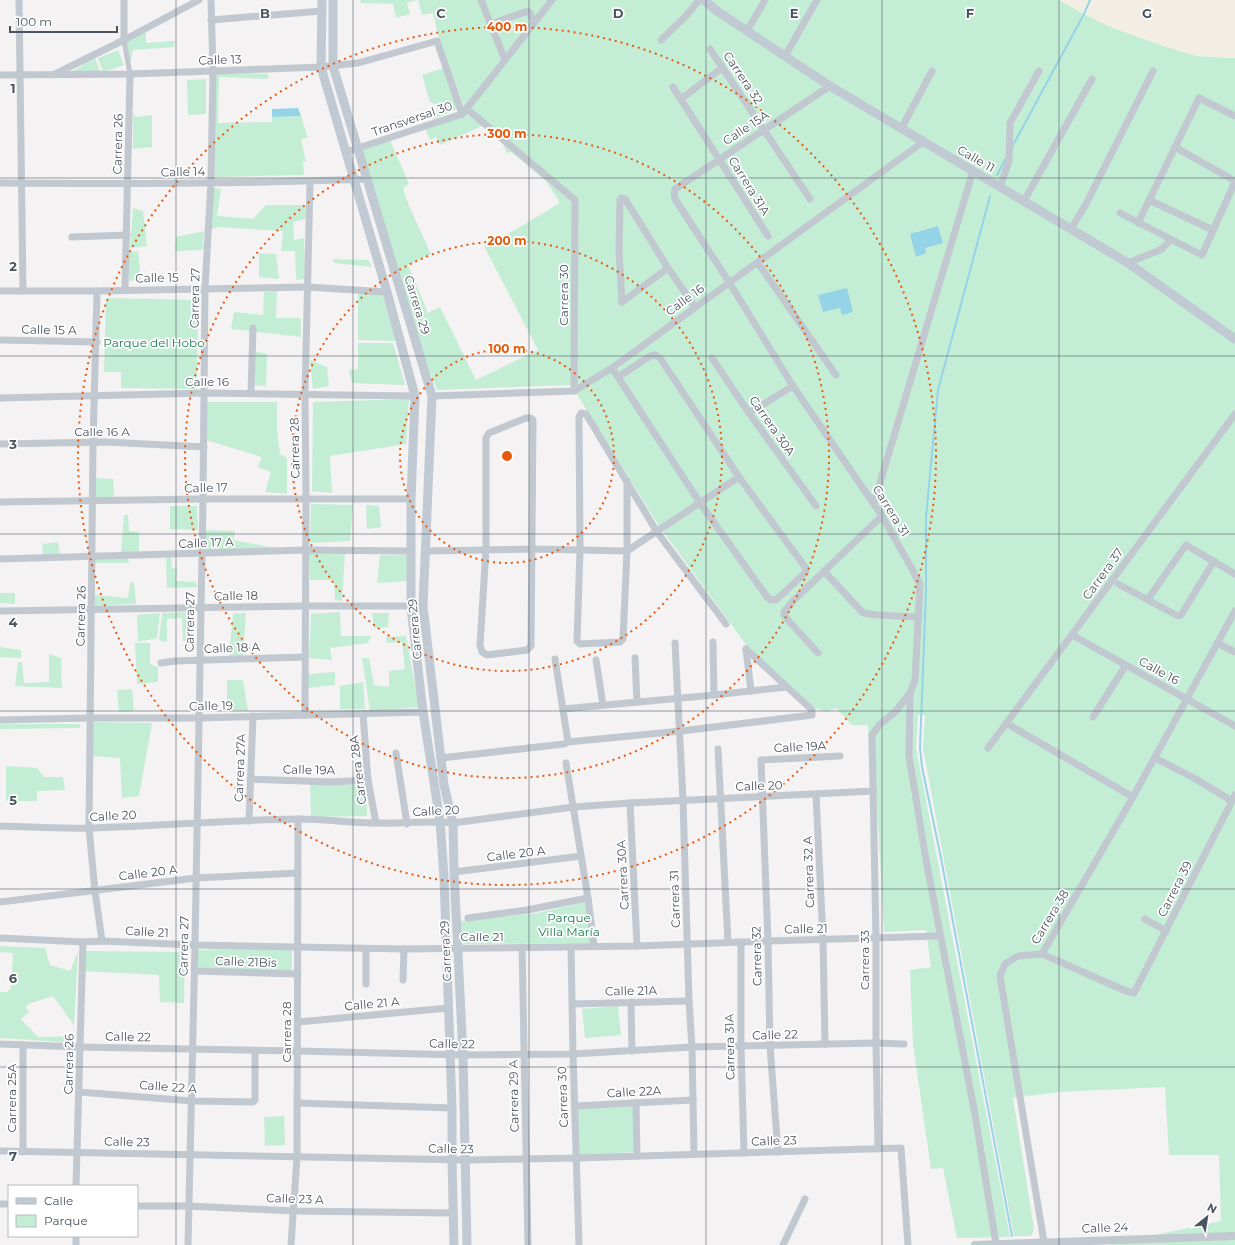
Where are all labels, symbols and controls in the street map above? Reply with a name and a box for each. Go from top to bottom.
text: B [260,5,270,21]
text: C [436,5,446,21]
text: D [613,5,624,21]
text: E [790,5,799,21]
text: F [966,5,974,21]
text: G [1142,5,1152,21]
scale bar [10,8,117,34]
text: 100 m [16,14,52,29]
text: 400 m [487,19,527,34]
street label: Carrera 32 [720,49,767,107]
street label: Calle 13 [198,51,242,68]
text: 1 [10,80,16,96]
street label: Transversal 30 [370,98,454,139]
street label: Calle 15A [720,107,772,148]
street label: Carrera 26 [109,113,126,175]
text: 300 m [486,126,527,141]
street label: Calle 11 [955,142,998,175]
street label: Carrera 31A [725,154,774,218]
street label: Calle 14 [161,164,205,179]
text: 200 m [487,233,527,248]
text: 2 [9,258,17,274]
street label: Carrera 30 [556,264,571,326]
street label: Carrera 27 [186,268,203,328]
street label: Calle 15 [135,270,179,285]
street label: Carrera 29 [401,274,434,336]
street label: Calle 16 [663,281,707,319]
street label: Calle 15 A [21,322,77,337]
park label: Parque del Hobo [103,335,205,350]
text: 100 m [489,341,525,356]
street label: Calle 16 [185,374,229,389]
street label: Carrera 30A [746,393,799,459]
street label: Carrera 28 [286,417,303,479]
street label: Calle 16 A [74,424,130,439]
text: 3 [8,436,17,452]
centre of rings [500,449,514,463]
street label: Calle 17 [184,480,228,495]
street label: Carrera 31 [870,482,913,539]
street label: Calle 17 A [178,534,234,551]
street label: Carrera 37 [1079,545,1126,603]
street label: Carrera 26 [72,585,89,647]
street label: Calle 18 [214,588,259,603]
street label: Carrera 27 [181,592,198,652]
street label: Carrera 29 [404,598,425,660]
text: 4 [9,614,18,630]
street label: Calle 18 A [204,639,261,656]
street label: Calle 16 [1136,653,1182,688]
street label: Calle 19 [189,698,233,713]
street label: Carrera 27A [231,733,248,802]
street label: Carrera 28A [346,734,369,806]
street label: Calle 19A [773,738,827,755]
street label: Calle 19A [283,762,336,777]
street label: Calle 20 [735,777,783,794]
text: 5 [9,792,17,808]
street label: Calle 20 [412,802,460,819]
street label: Calle 20 [89,807,137,824]
street label: Carrera 32 A [800,835,817,908]
street label: Carrera 30A [613,839,632,910]
street label: Calle 20 A [486,842,546,865]
street label: Carrera 39 [1154,858,1195,919]
street label: Calle 20 A [118,861,178,884]
street label: Carrera 31 [666,870,683,928]
street label: Carrera 38 [1027,886,1072,947]
park label: Parque Villa María [538,910,600,939]
street label: Carrera 27 [175,916,192,976]
street label: Carrera 29 [436,920,455,982]
street label: Calle 21 [784,921,828,936]
street label: Calle 21 [125,923,169,940]
street label: Carrera 32 [748,926,765,986]
street label: Calle 21 [460,929,504,944]
street label: Carrera 33 [857,930,872,990]
street label: Calle 21Bis [215,953,277,970]
text: 6 [9,970,18,986]
street label: Calle 21A [605,983,658,998]
street label: Calle 21 A [344,994,401,1013]
street label: Carrera 28 [279,1001,294,1063]
street label: Carrera 31A [721,1013,738,1080]
street label: Calle 22 [752,1026,798,1043]
street label: Calle 22 [105,1029,151,1044]
street label: Carrera 26 [60,1033,77,1095]
street label: Calle 22 [429,1036,475,1051]
street label: Carrera 29 A [505,1059,522,1132]
street label: Carrera 25A [4,1063,19,1132]
street label: Carrera 30 [554,1066,571,1128]
street label: Calle 22 A [139,1077,198,1096]
street label: Calle 22A [606,1083,662,1100]
street label: Calle 23 [751,1132,797,1149]
street label: Calle 23 [104,1134,150,1149]
street label: Calle 23 [428,1141,474,1156]
text: 7 [9,1148,17,1164]
legend [8,1185,138,1237]
street label: Calle 23 A [266,1190,324,1207]
text: Calle [44,1193,73,1208]
north arrow [1187,1197,1227,1237]
text: N [1205,1200,1219,1217]
text: Parque [44,1213,88,1228]
street label: Calle 24 [1081,1219,1129,1236]

